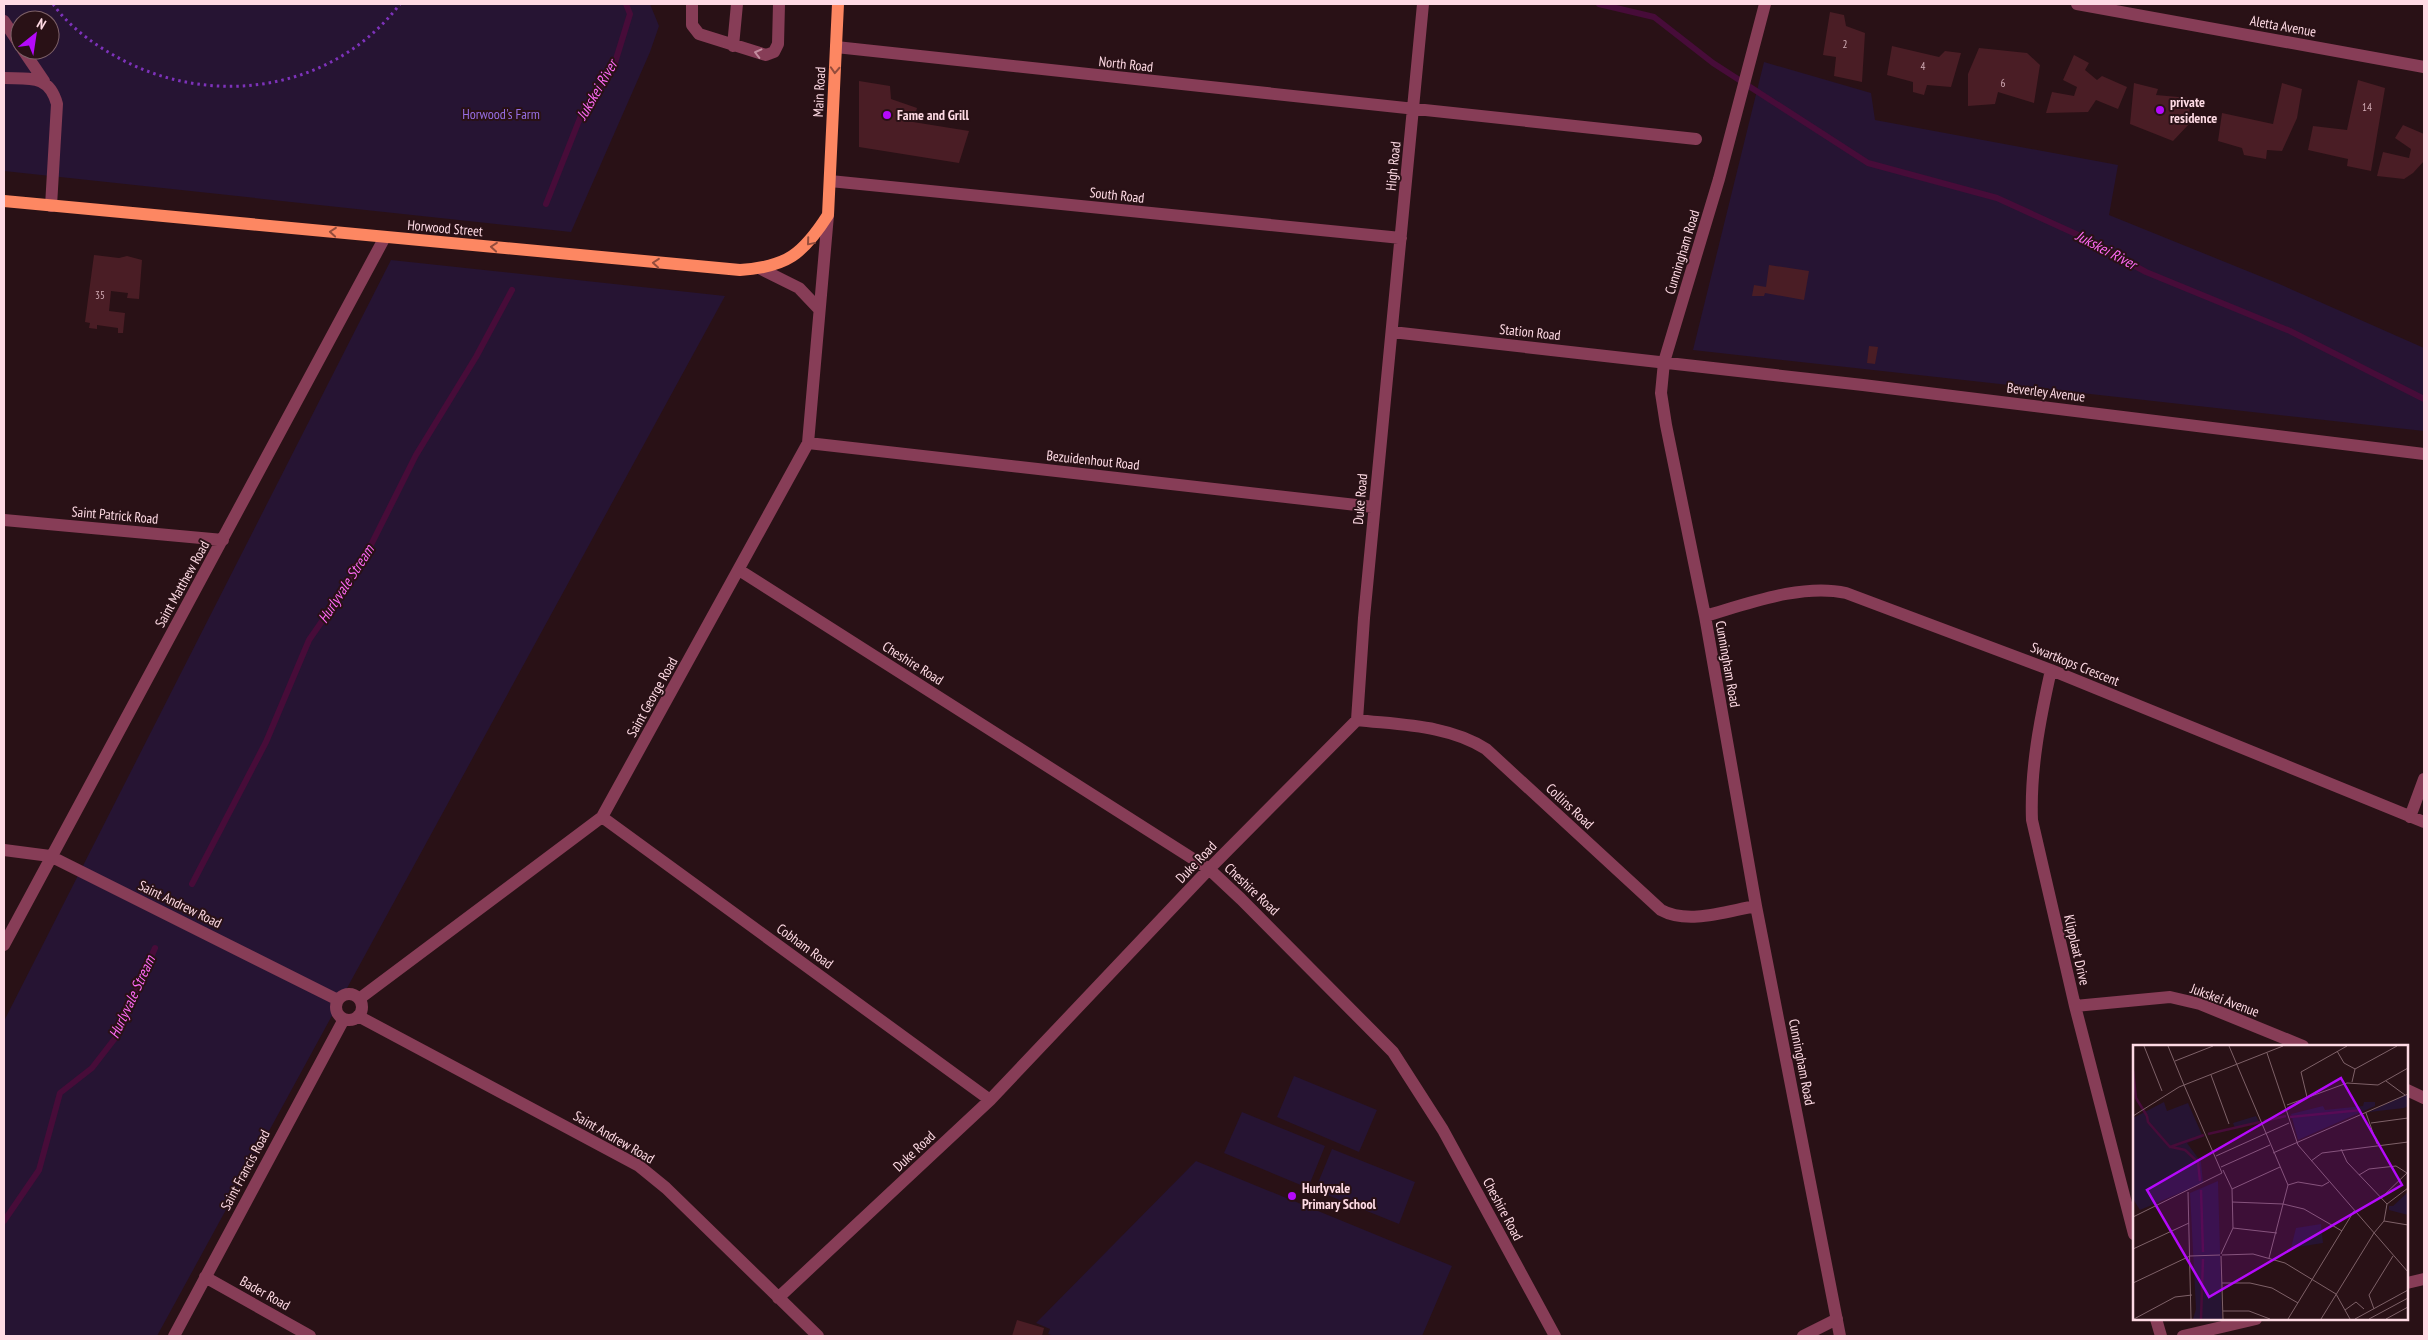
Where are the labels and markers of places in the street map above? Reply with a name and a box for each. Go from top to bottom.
place label: private residence [2170,93,2217,127]
marker: private residence [2154,104,2166,116]
place label: Fame and Grill [897,106,969,124]
marker: Fame and Grill [881,109,893,121]
place label: Hurlyvale Primary School [1302,1179,1377,1213]
marker: Hurlyvale Primary School [1286,1190,1298,1202]

